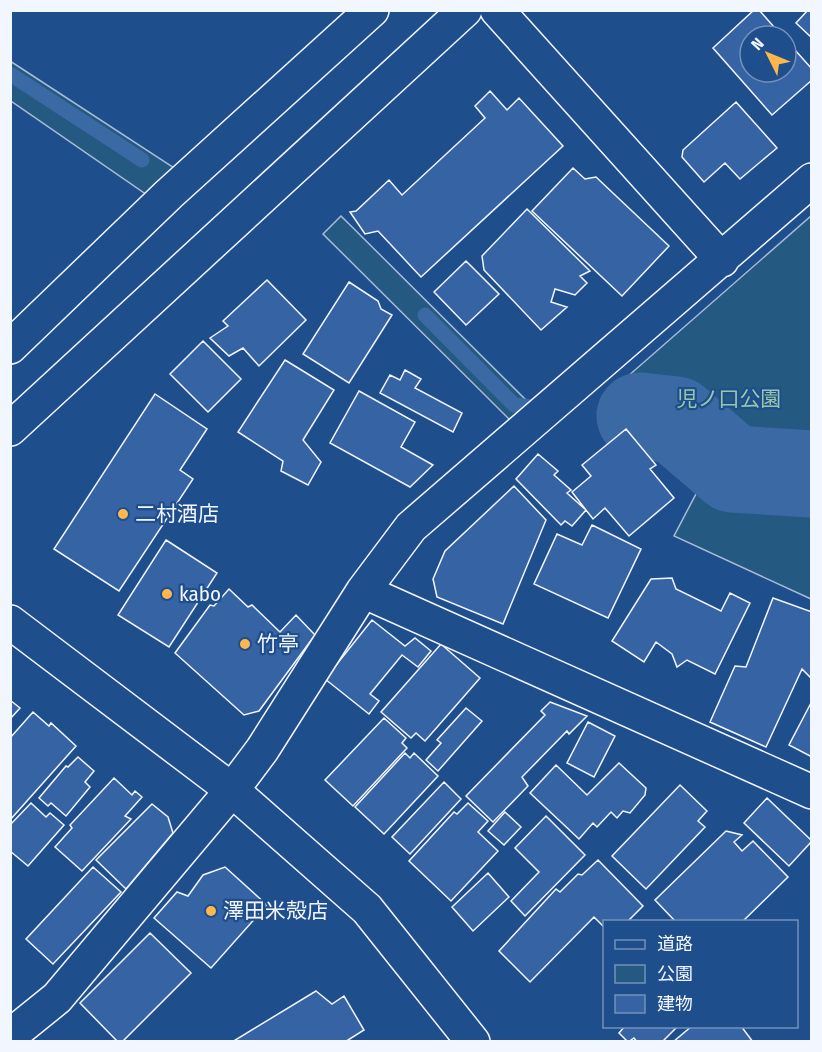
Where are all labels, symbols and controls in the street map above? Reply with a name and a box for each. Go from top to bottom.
north arrow [738,24,798,84]
text: N [747,34,768,54]
park label: 児ノ口公園 [677,386,782,412]
place label: 二村酒店 [135,501,219,527]
marker: 二村酒店 [116,507,130,521]
place label: kabo [179,581,221,607]
marker: kabo [160,587,174,601]
place label: 竹亭 [257,631,299,657]
marker: 竹亭 [238,637,252,651]
place label: 澤田米殻店 [223,898,328,924]
marker: 澤田米殻店 [204,904,218,918]
legend [603,920,798,1028]
text: 道路 [657,933,693,955]
text: 公園 [657,963,693,985]
text: 建物 [657,993,693,1015]

